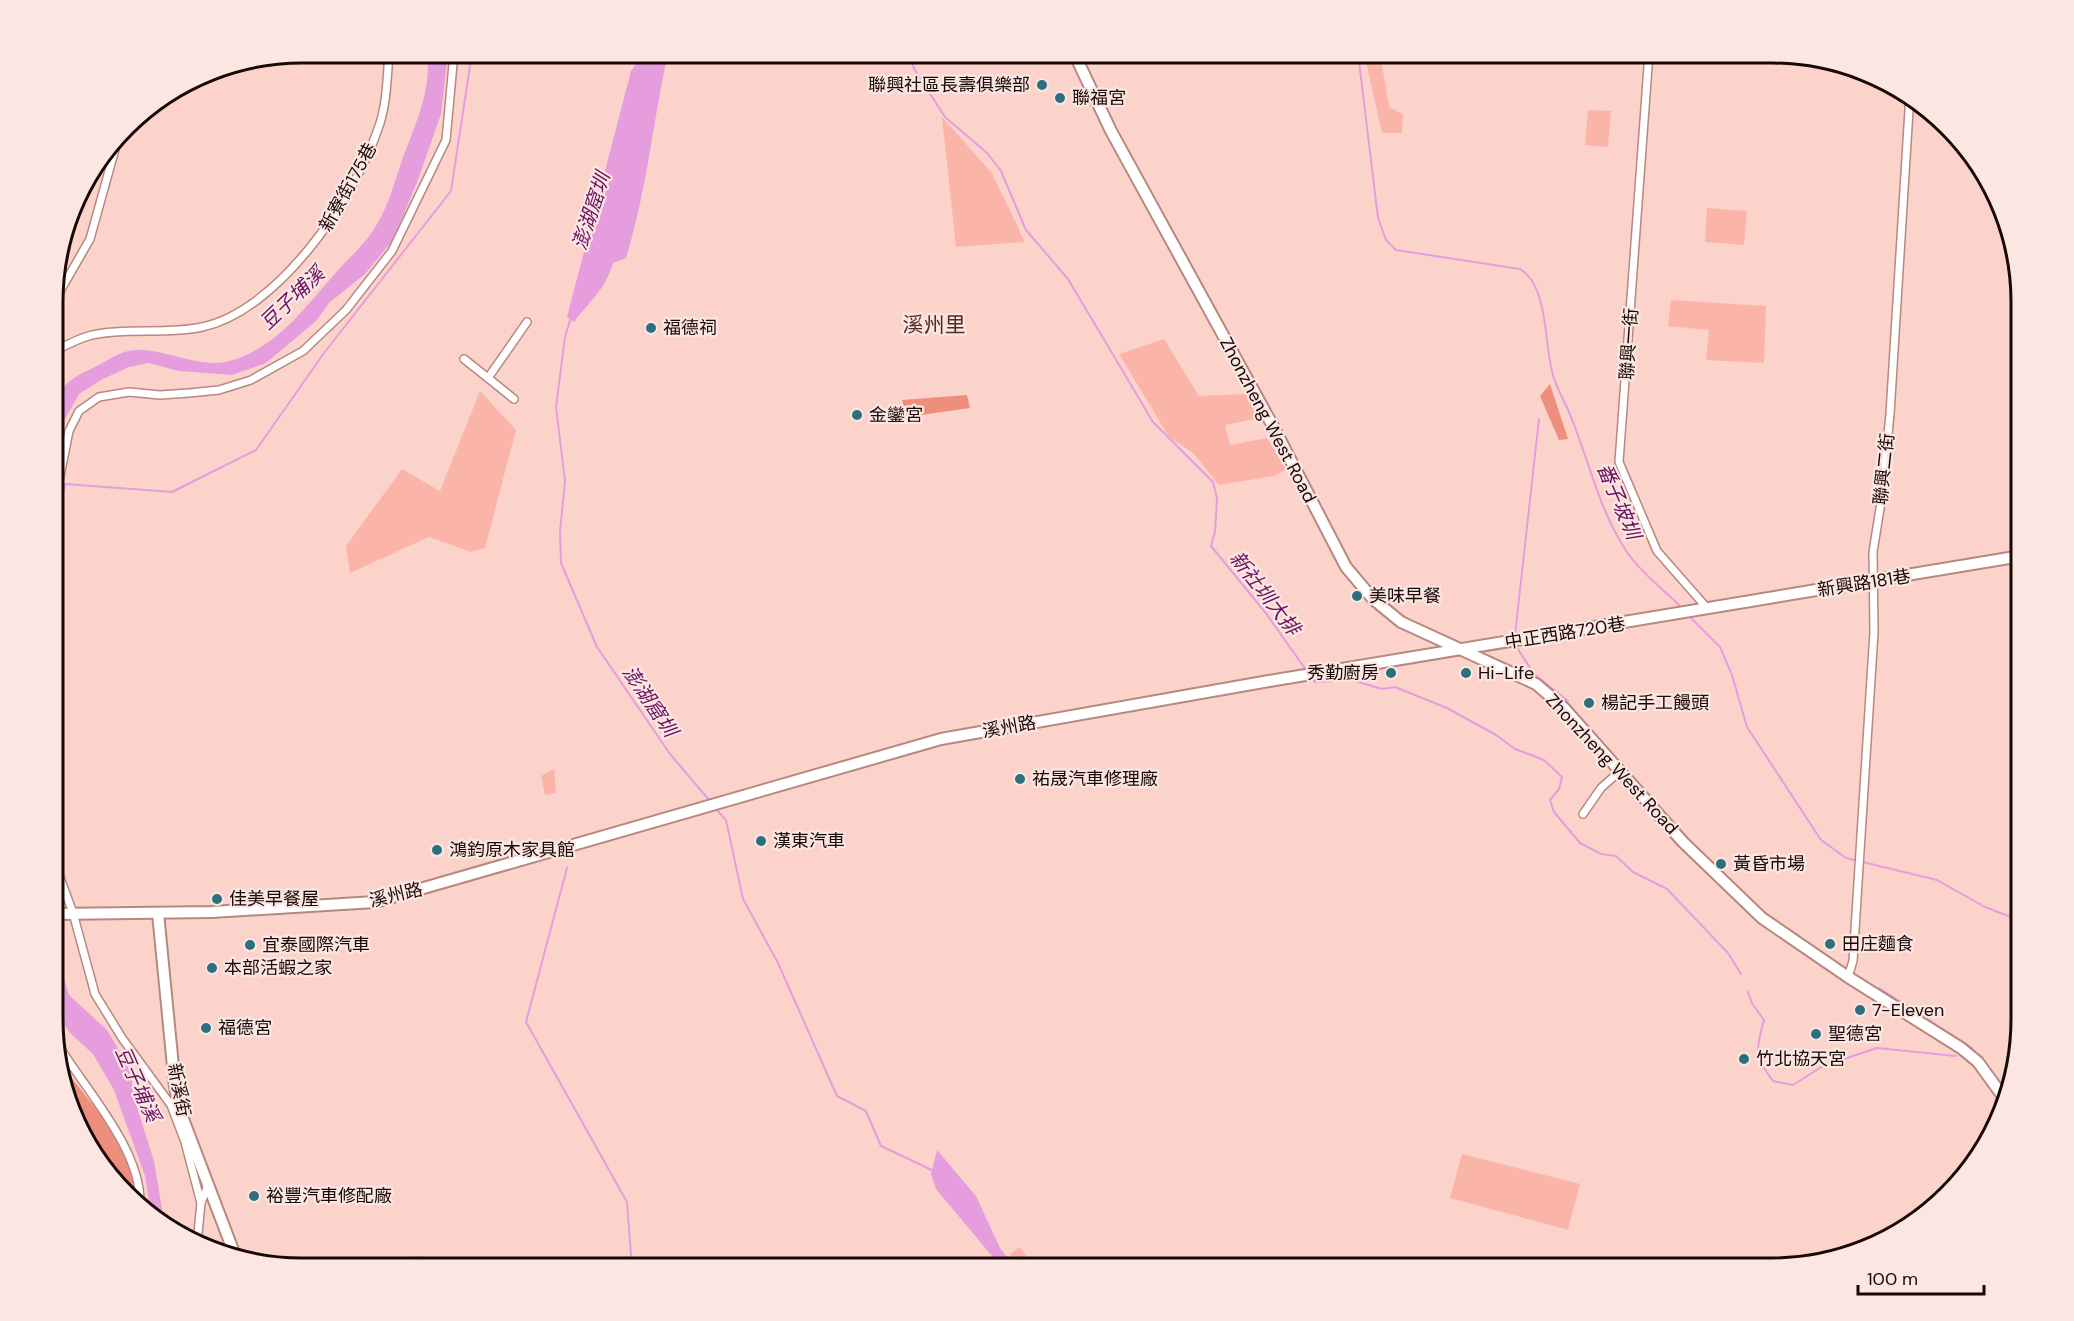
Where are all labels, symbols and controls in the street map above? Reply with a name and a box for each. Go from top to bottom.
place label: 聯興社區長壽俱樂部 [868,73,1030,97]
marker: 聯興社區長壽俱樂部 [1035,78,1049,92]
place label: 聯福宮 [1072,86,1126,110]
marker: 聯福宮 [1053,91,1067,105]
street label: 新寮街175巷 [314,138,382,236]
water label: 澎湖窟圳 [566,166,617,253]
water label: 豆子埔溪 [254,259,332,335]
street label: 聯興一街 [1615,307,1643,381]
district label: 溪州里 [903,311,966,339]
place label: 福德祠 [663,316,717,340]
marker: 福德祠 [644,321,658,335]
street label: Zhonzheng West Road [1214,333,1322,507]
place label: 金鑾宮 [869,403,923,427]
marker: 金鑾宮 [850,408,864,422]
street label: 聯興二街 [1868,432,1900,506]
water label: 番子坡圳 [1591,459,1648,546]
water label: 新社圳大排 [1224,546,1308,643]
street label: 新興路181巷 [1816,564,1912,602]
place label: 美味早餐 [1369,584,1441,608]
marker: 美味早餐 [1350,589,1364,603]
street label: 中正西路720巷 [1503,612,1627,654]
water label: 澎湖窟圳 [617,661,685,744]
place label: 秀勤廚房 [1307,661,1379,685]
place label: Hi-Life [1478,661,1534,685]
marker: 秀勤廚房 [1384,666,1398,680]
marker: Hi-Life [1459,666,1473,680]
street label: Zhonzheng West Road [1540,688,1684,840]
place label: 楊記手工饅頭 [1601,691,1709,715]
marker: 楊記手工饅頭 [1582,696,1596,710]
street label: 溪州路 [980,710,1038,744]
place label: 祐晟汽車修理廠 [1032,767,1158,791]
marker: 祐晟汽車修理廠 [1013,772,1027,786]
place label: 漢東汽車 [773,829,845,853]
marker: 漢東汽車 [754,834,768,848]
place label: 鴻鈞原木家具館 [449,838,575,862]
marker: 鴻鈞原木家具館 [430,843,444,857]
place label: 黃昏市場 [1733,852,1805,876]
marker: 黃昏市場 [1714,857,1728,871]
street label: 溪州路 [367,877,425,913]
place label: 佳美早餐屋 [229,887,319,911]
marker: 佳美早餐屋 [210,892,224,906]
place label: 田庄麵食 [1842,932,1914,956]
place label: 宜泰國際汽車 [262,933,370,957]
marker: 田庄麵食 [1823,937,1837,951]
marker: 宜泰國際汽車 [243,938,257,952]
place label: 本部活蝦之家 [224,956,332,980]
marker: 本部活蝦之家 [205,961,219,975]
place label: 7-Eleven [1872,998,1944,1022]
marker: 7-Eleven [1853,1003,1867,1017]
place label: 福德宮 [218,1016,272,1040]
marker: 福德宮 [199,1021,213,1035]
place label: 聖德宮 [1828,1022,1882,1046]
marker: 聖德宮 [1809,1027,1823,1041]
water label: 豆子埔溪 [110,1042,167,1129]
place label: 竹北協天宮 [1756,1047,1846,1071]
marker: 竹北協天宮 [1737,1052,1751,1066]
street label: 新溪街 [162,1061,196,1119]
place label: 裕豐汽車修配廠 [266,1184,392,1208]
marker: 裕豐汽車修配廠 [247,1189,261,1203]
scale bar [1858,1258,1984,1296]
text: 100 m [1867,1267,1918,1291]

